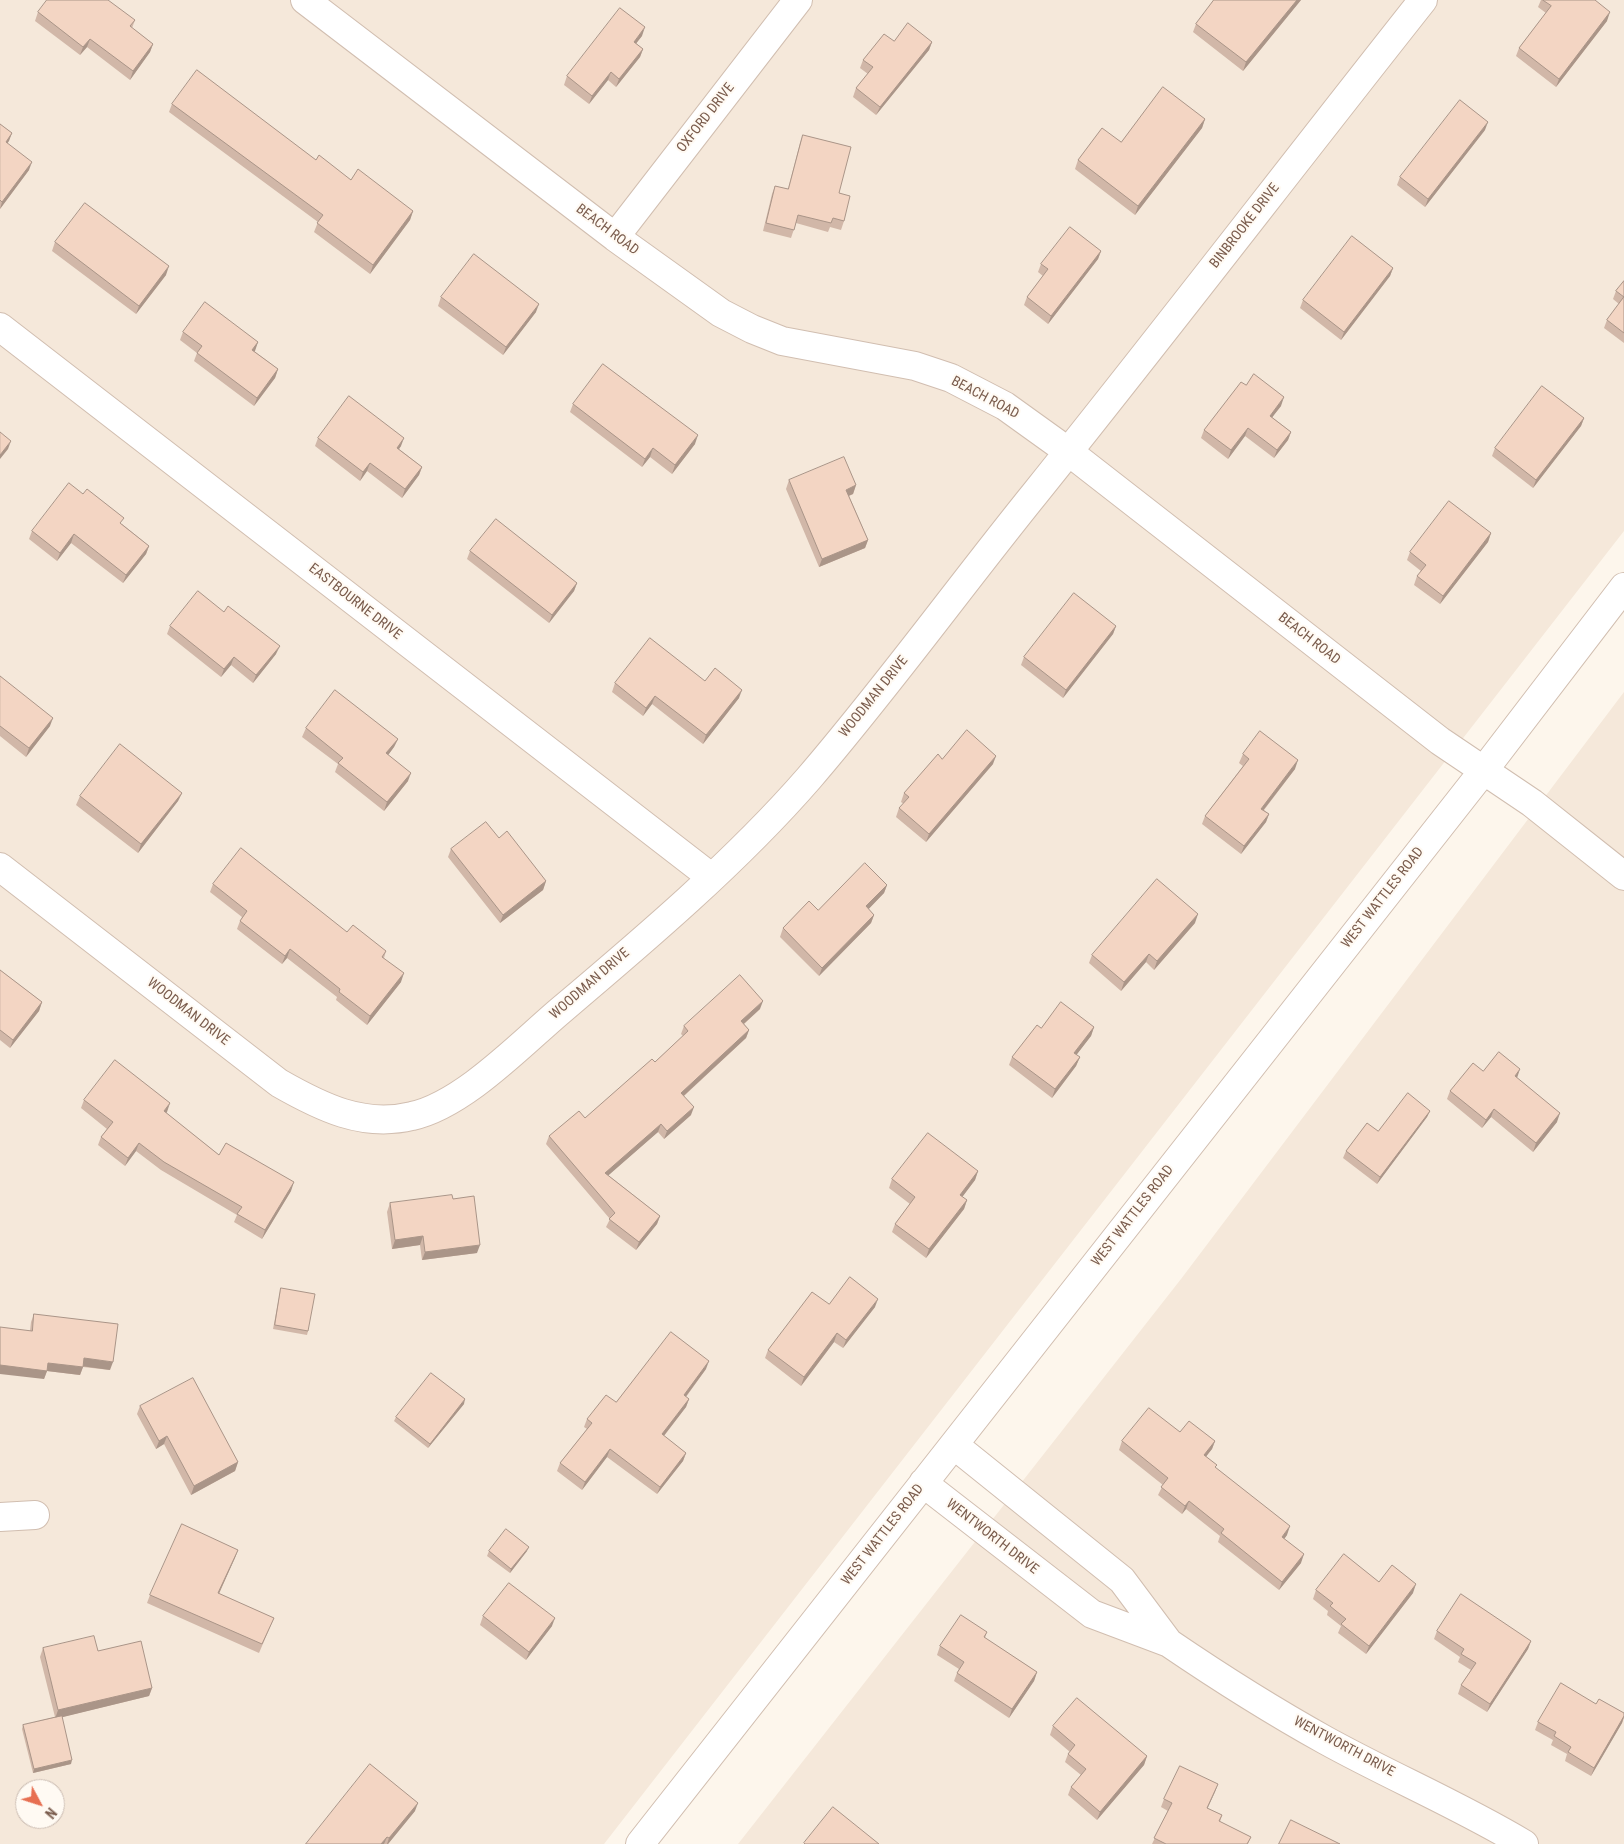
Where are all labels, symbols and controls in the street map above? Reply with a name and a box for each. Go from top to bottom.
street label: OXFORD DRIVE [674,80,738,156]
street label: BINBROOKE DRIVE [1207,180,1283,272]
street label: BEACH ROAD [572,201,642,259]
street label: BEACH ROAD [948,373,1022,423]
street label: EASTBOURNE DRIVE [305,560,405,644]
street label: BEACH ROAD [1275,610,1343,668]
street label: WOODMAN DRIVE [836,653,912,741]
street label: WEST WATTLES ROAD [1338,844,1428,952]
street label: WOODMAN DRIVE [547,945,633,1023]
street label: WOODMAN DRIVE [143,975,233,1049]
street label: WEST WATTLES ROAD [1088,1162,1178,1270]
street label: WEST WATTLES ROAD [838,1481,928,1589]
street label: WENTWORTH DRIVE [943,1496,1041,1578]
street label: WENTWORTH DRIVE [1290,1713,1398,1781]
north arrow [15,1779,65,1829]
text: N [42,1805,60,1821]

